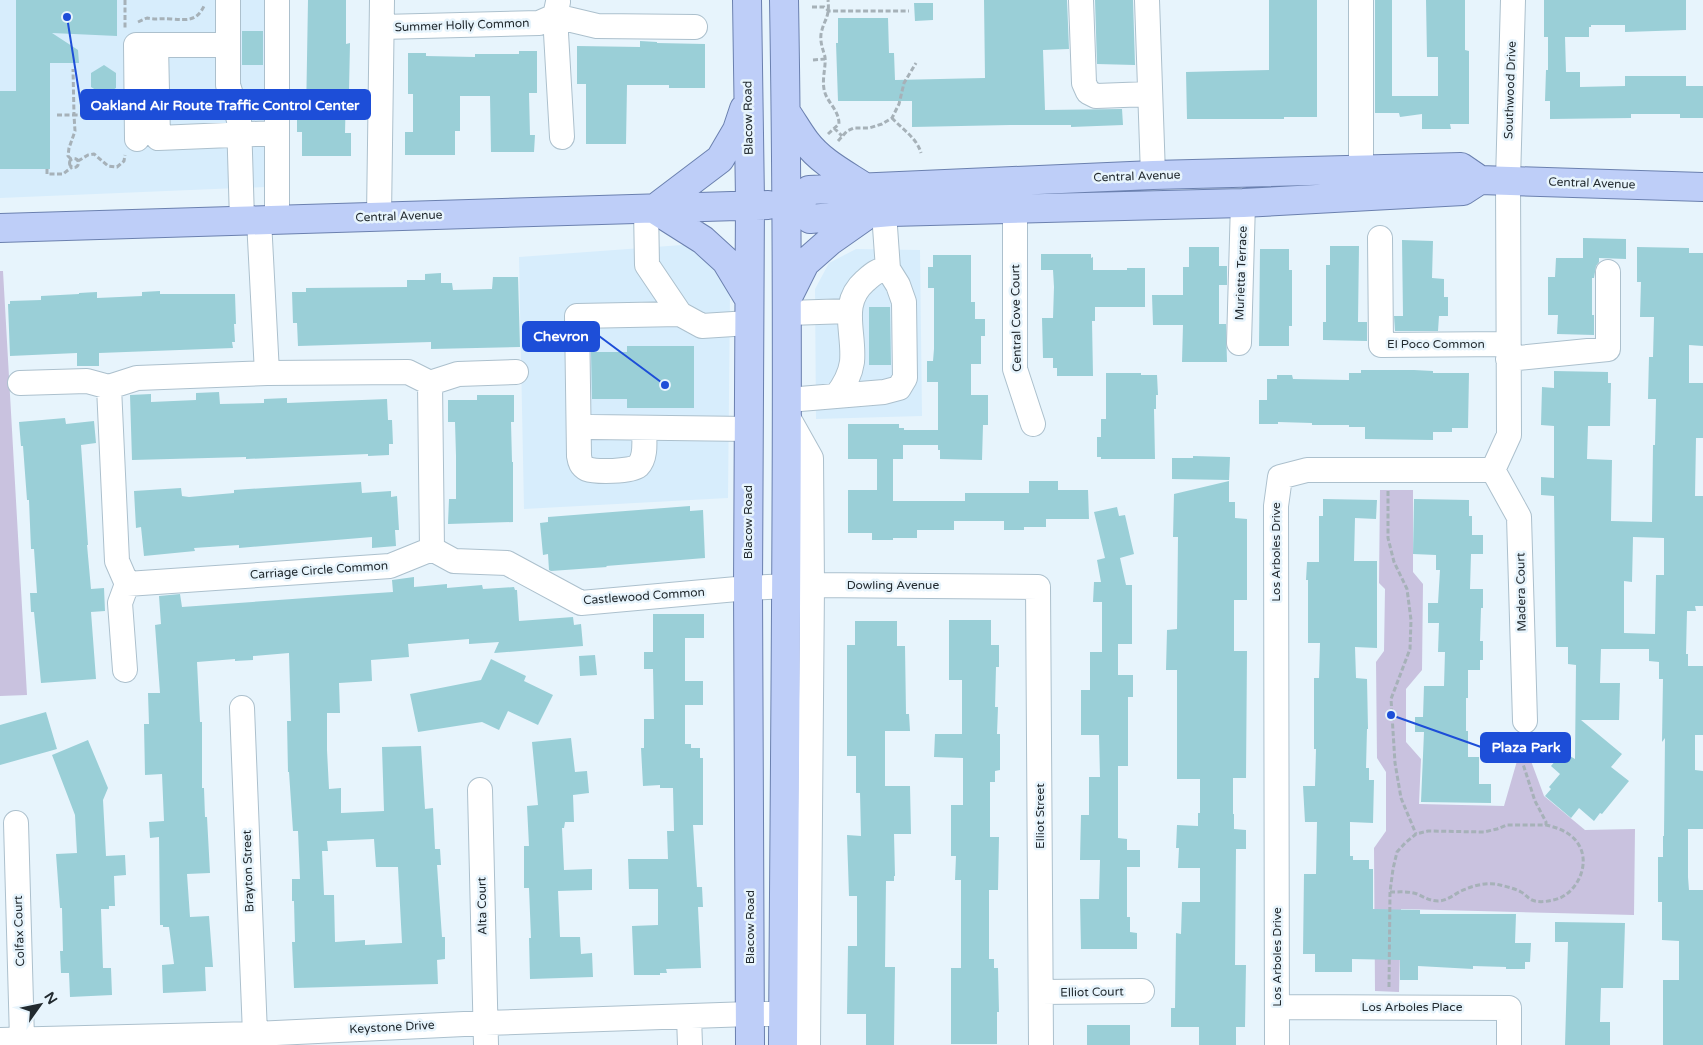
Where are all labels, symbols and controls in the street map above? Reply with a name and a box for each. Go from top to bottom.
street label: Summer Holly Common [394,16,530,34]
street label: Southwood Drive [1501,41,1519,139]
street label: Blacow Road [740,81,756,155]
callout: Oakland Air Route Traffic Control Center [81,90,370,119]
text: Oakland Air Route Traffic Control Center [91,97,360,114]
street label: Central Avenue [1093,167,1181,185]
street label: Central Avenue [1548,174,1636,192]
street label: Central Avenue [355,207,443,225]
street label: Murietta Terrace [1232,225,1250,320]
street label: Central Cove Court [1008,264,1024,372]
callout: Chevron [523,322,599,351]
text: Chevron [533,328,589,345]
street label: El Poco Common [1387,337,1485,351]
street label: Blacow Road [741,485,755,559]
street label: Los Arboles Drive [1269,502,1283,602]
street label: Madera Court [1513,552,1529,632]
street label: Carriage Circle Common [249,558,389,582]
street label: Dowling Avenue [847,578,939,592]
street label: Castlewood Common [583,585,705,607]
callout: Plaza Park [1481,733,1570,762]
text: Plaza Park [1491,739,1561,756]
street label: Elliot Street [1033,783,1047,849]
street label: Brayton Street [240,829,256,913]
street label: Alta Court [474,876,490,935]
street label: Blacow Road [743,890,757,964]
street label: Colfax Court [11,895,27,967]
street label: Los Arboles Drive [1270,907,1284,1007]
north arrow [15,980,65,1030]
street label: Elliot Court [1060,984,1124,1000]
text: N [40,989,61,1008]
street label: Los Arboles Place [1362,1000,1463,1014]
street label: Keystone Drive [349,1018,435,1036]

